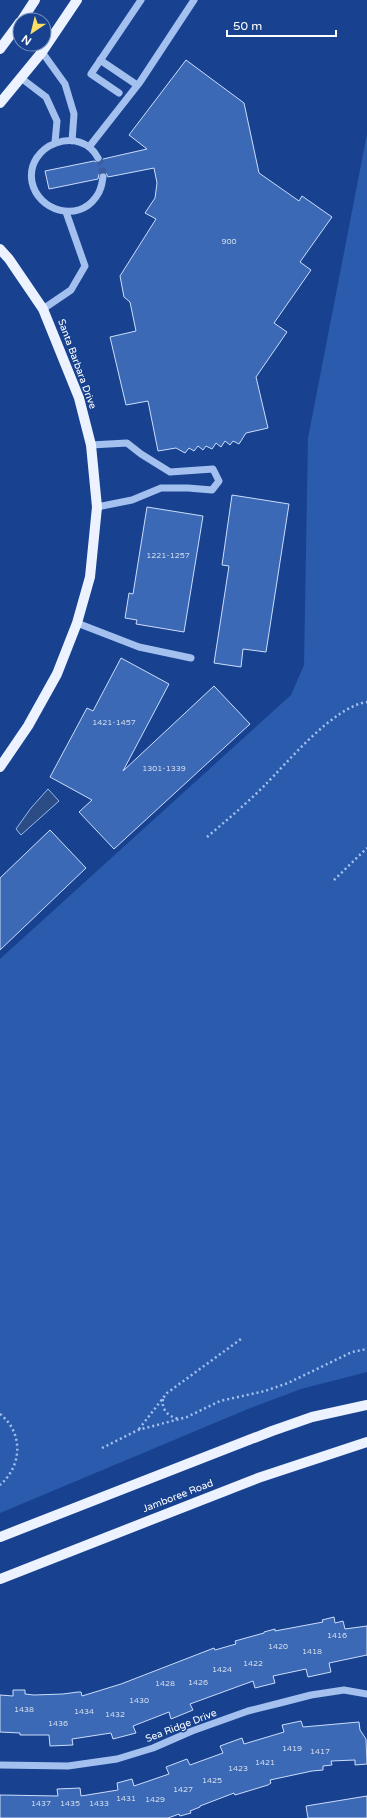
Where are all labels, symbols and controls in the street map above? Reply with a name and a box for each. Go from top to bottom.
north arrow [12,12,52,52]
scale bar [227,12,336,38]
text: 50 m [233,19,262,33]
text: N [19,32,34,48]
house number: 900 [221,237,237,246]
street label: Santa Barbara Drive [55,317,99,411]
house number: 1221-1257 [146,551,190,560]
house number: 1421-1457 [92,718,136,727]
house number: 1301-1339 [142,764,186,773]
street label: Jamboree Road [141,1477,215,1515]
house number: 1416 [327,1631,347,1640]
house number: 1420 [268,1642,288,1651]
house number: 1418 [302,1647,322,1656]
house number: 1422 [243,1659,263,1668]
house number: 1424 [212,1665,232,1674]
house number: 1426 [188,1678,208,1687]
house number: 1428 [155,1679,175,1688]
house number: 1430 [129,1696,149,1705]
house number: 1438 [14,1705,34,1714]
house number: 1434 [74,1707,94,1716]
street label: Sea Ridge Drive [144,1707,219,1745]
house number: 1432 [105,1710,125,1719]
house number: 1436 [48,1719,68,1728]
house number: 1419 [282,1744,302,1753]
house number: 1417 [310,1747,330,1756]
house number: 1421 [255,1758,275,1767]
house number: 1423 [228,1764,248,1773]
house number: 1425 [202,1776,222,1785]
house number: 1427 [173,1785,193,1794]
house number: 1431 [116,1794,136,1803]
house number: 1429 [145,1795,165,1804]
house number: 1437 [31,1799,51,1808]
house number: 1435 [60,1799,80,1808]
house number: 1433 [89,1799,109,1808]

